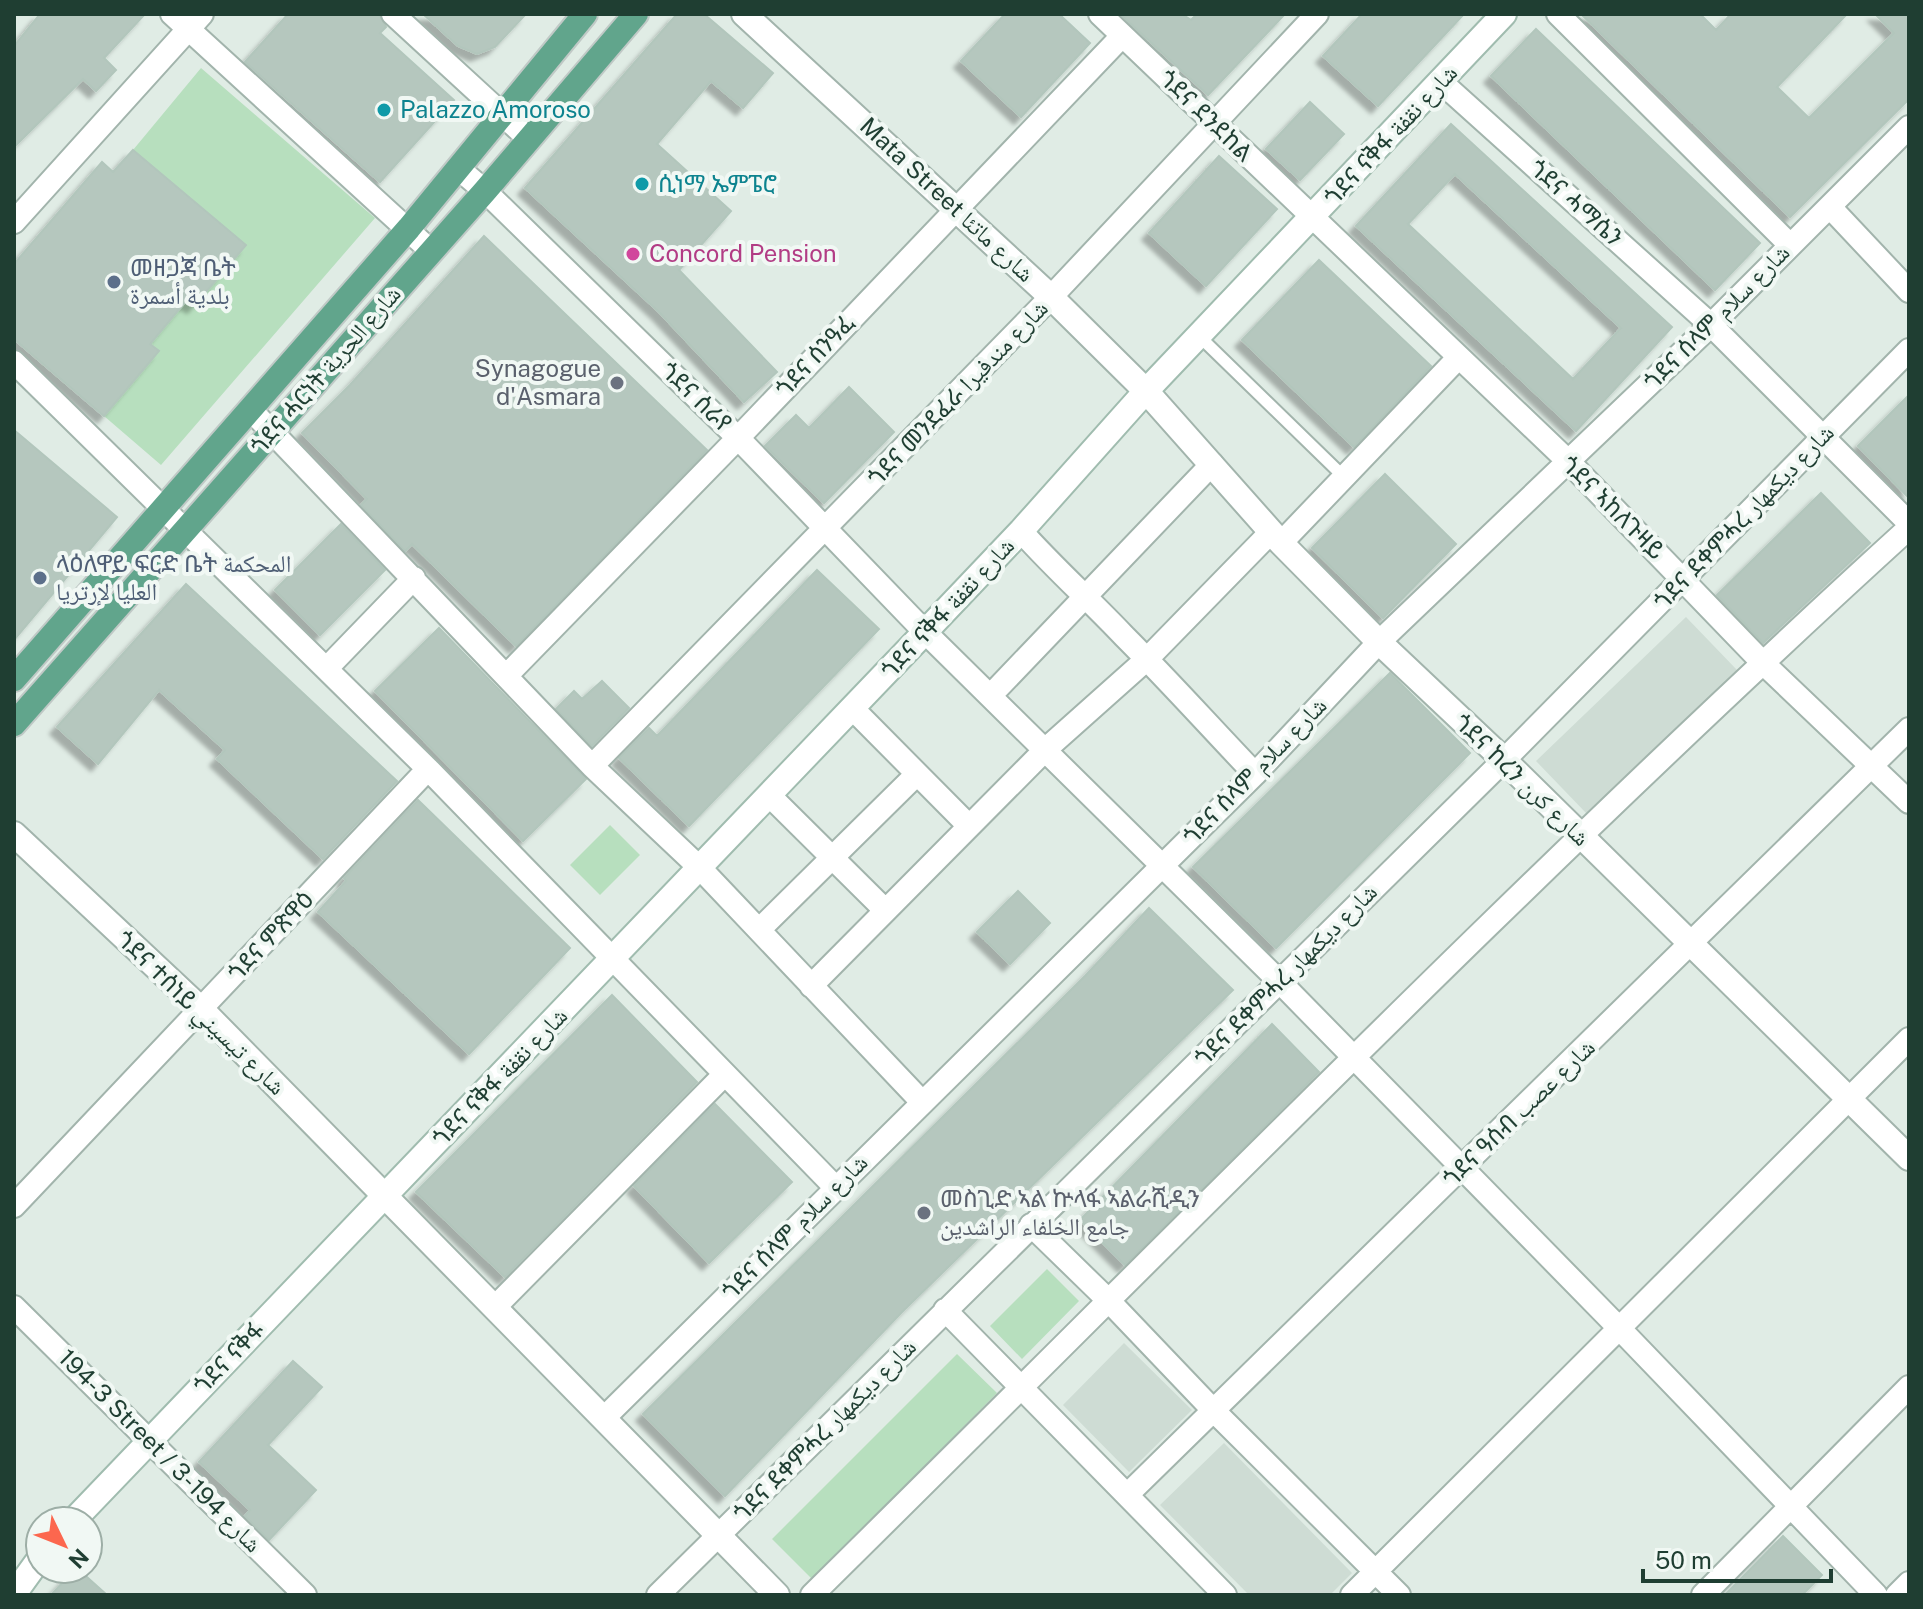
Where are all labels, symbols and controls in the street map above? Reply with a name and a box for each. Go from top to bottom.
street label: ጎደና ናቅፋ شارع نقفة [1318,58,1464,212]
street label: ጎደና ደንደከል [1154,64,1259,167]
place label: Palazzo Amoroso [400,95,591,123]
marker: Palazzo Amoroso [375,101,393,119]
street label: Mata Street شارع ماتئا [853,111,1041,289]
street label: ጎደና ሓማሴን [1524,153,1629,251]
place label: ሲነማ ኤምፔሮ [658,169,777,197]
marker: ሲነማ ኤምፔሮ [633,175,651,193]
street label: ጎደና ሰላም شارع سلام [1638,238,1797,397]
place label: Concord Pension [649,239,837,267]
marker: Concord Pension [624,245,642,263]
place label: መዘጋጃ ቤት بلدية أسمرة [130,253,236,310]
marker: መዘጋጃ ቤት بلدية أسمرة [105,273,123,291]
street label: ጎደና ሓርነት شارع الحرية [244,279,408,461]
street label: ጎደና መንደፈራ شارع مندفيرا [861,294,1055,492]
street label: ጎደና ሰንዓፈ [769,309,859,402]
place label: Synagogue d'Asmara [475,354,601,410]
street label: ጎደና ሰራየ [656,356,738,437]
marker: Synagogue d'Asmara [608,374,626,392]
street label: ጎደና ደቀምሓረ شارع ديكمهار [1648,418,1840,616]
street label: ጎደና ኣከለጉዛይ [1556,450,1671,565]
street label: ጎደና ናቅፋ شارع نقفة [875,531,1021,685]
place label: ላዕለዋይ ፍርድ ቤት المحكمة العليا لإرتريا [56,549,291,606]
marker: ላዕለዋይ ፍርድ ቤት المحكمة العليا لإرتريا [31,569,49,587]
street label: ጎደና ሰላም شارع سلام [1177,691,1334,852]
street label: ጎደና ከረን شارع كرن [1448,708,1596,852]
street label: ጎደና ደቀምሓረ شارع ديكمهار [1188,877,1384,1073]
street label: ጎደና ምጽዋዕ [222,885,319,986]
street label: ጎደና ተሰነይ شارع تيسيني [107,925,292,1104]
street label: ጎደና ናቅፋ شارع نقفة [426,1001,574,1153]
street label: ጎደና ዓሰብ شارع عصب [1437,1033,1601,1193]
street label: ጎደና ሰላም شارع سلام [716,1148,875,1307]
place label: መስጊድ ኣል ኵላፋ ኣልራሺዲን جامع الخلفاء الراشدين [940,1184,1200,1242]
marker: መስጊድ ኣል ኵላፋ ኣልራሺዲን جامع الخلفاء الراشدين [915,1204,933,1222]
street label: ጎደና ናቅፋ [187,1316,269,1399]
street label: ጎደና ደቀምሓረ شارع ديكمهار [727,1332,923,1528]
street label: 194-3 Street / شارع 194-3 [52,1343,268,1559]
north arrow [24,1505,104,1585]
scale bar [1643,1533,1831,1583]
text: N [63,1543,94,1574]
text: 50 m [1655,1546,1712,1574]

